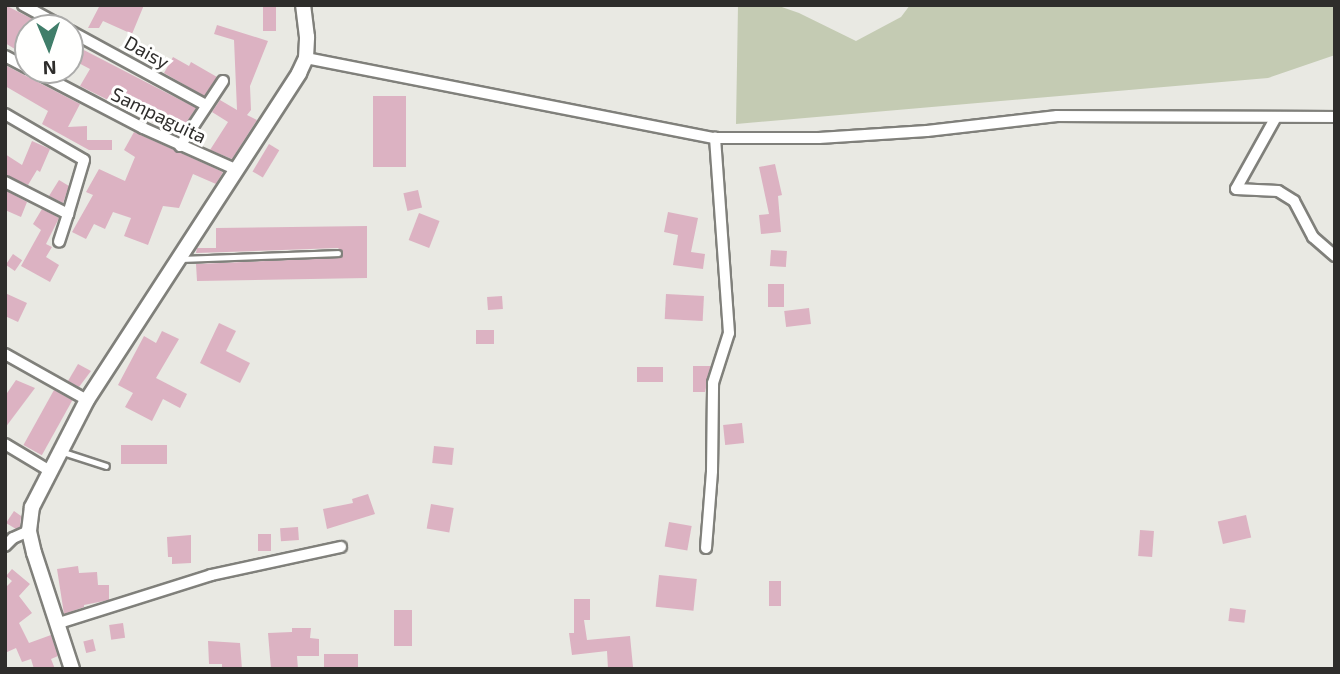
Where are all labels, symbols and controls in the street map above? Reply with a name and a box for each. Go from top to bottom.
north arrow [14,14,84,84]
street label: Daisy [121,31,173,73]
text: N [42,57,57,80]
street label: Sampaguita [108,82,210,148]

